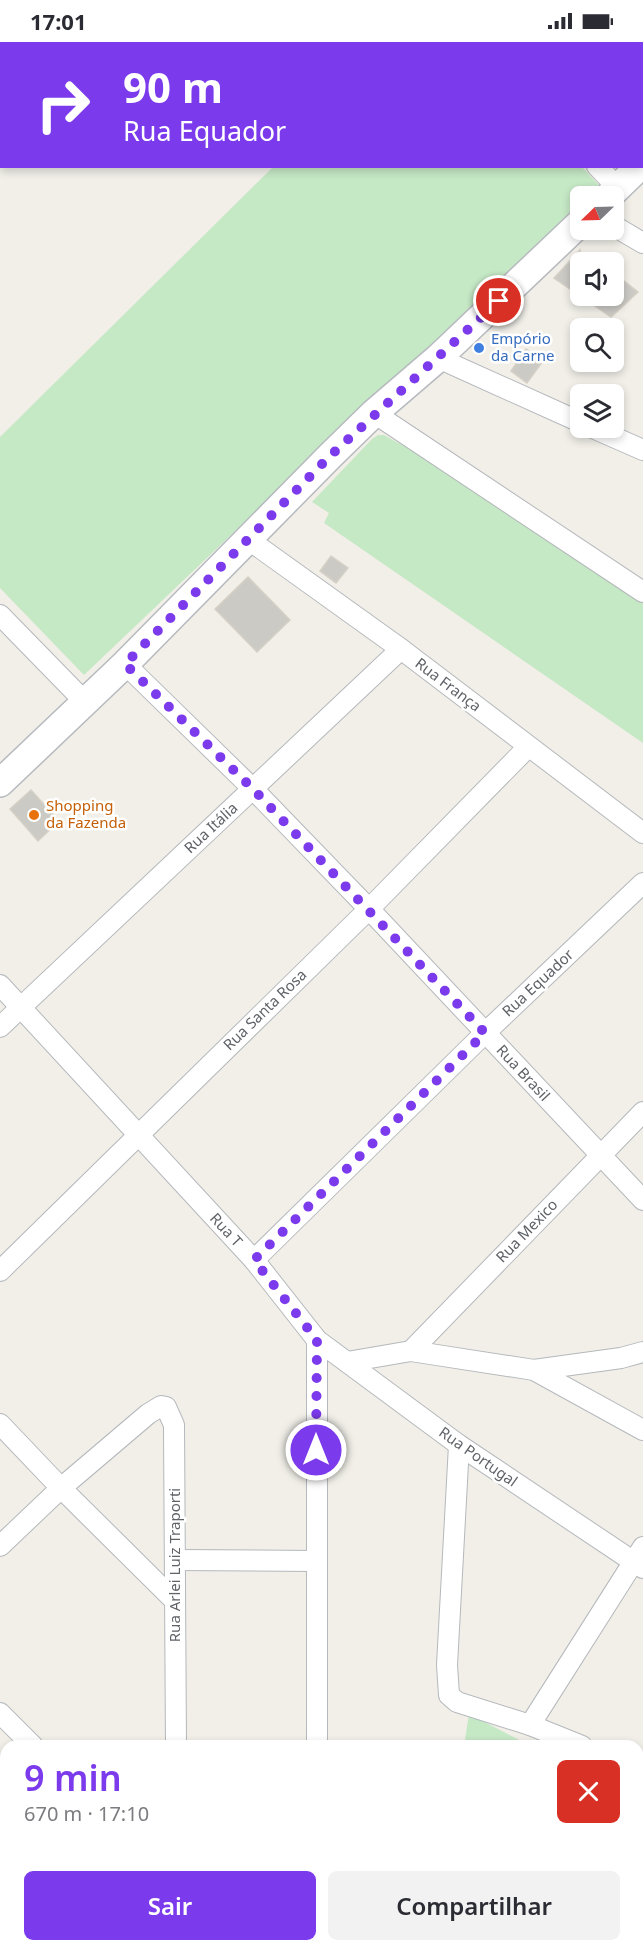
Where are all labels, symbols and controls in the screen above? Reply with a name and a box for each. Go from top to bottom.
text: 17:01 [30,6,87,36]
text: 90 m [123,58,223,115]
icon: right [24,66,102,144]
text: Rua Equador [123,112,286,149]
north arrow [570,186,624,240]
map controls [570,186,624,438]
button: sound [570,252,624,306]
pin [473,275,524,326]
icon: arrive [482,284,515,317]
button: search [570,318,624,372]
place label: Empório da Carne [491,328,554,365]
marker: Empório da Carne [472,341,486,355]
button: layers [570,384,624,438]
street label: Rua França [411,653,486,716]
place label: Shopping da Fazenda [46,795,126,832]
street label: Rua Itália [179,797,241,857]
marker: Shopping da Fazenda [27,808,41,822]
street label: Rua Equador [497,944,577,1021]
street label: Rua Santa Rosa [218,964,310,1054]
street label: Rua Brasil [493,1040,555,1105]
street label: Rua Mexico [491,1194,562,1266]
street label: Rua T [206,1208,248,1251]
position arrow [284,1418,348,1482]
street label: Rua Portugal [435,1422,522,1491]
street label: Rua Arlei Luiz Traporti [164,1488,184,1642]
text: 9 min [24,1753,122,1802]
button: close [557,1760,620,1823]
text: 670 m · 17:10 [24,1800,149,1827]
button: Sair [24,1871,316,1940]
button: Compartilhar [328,1871,620,1940]

